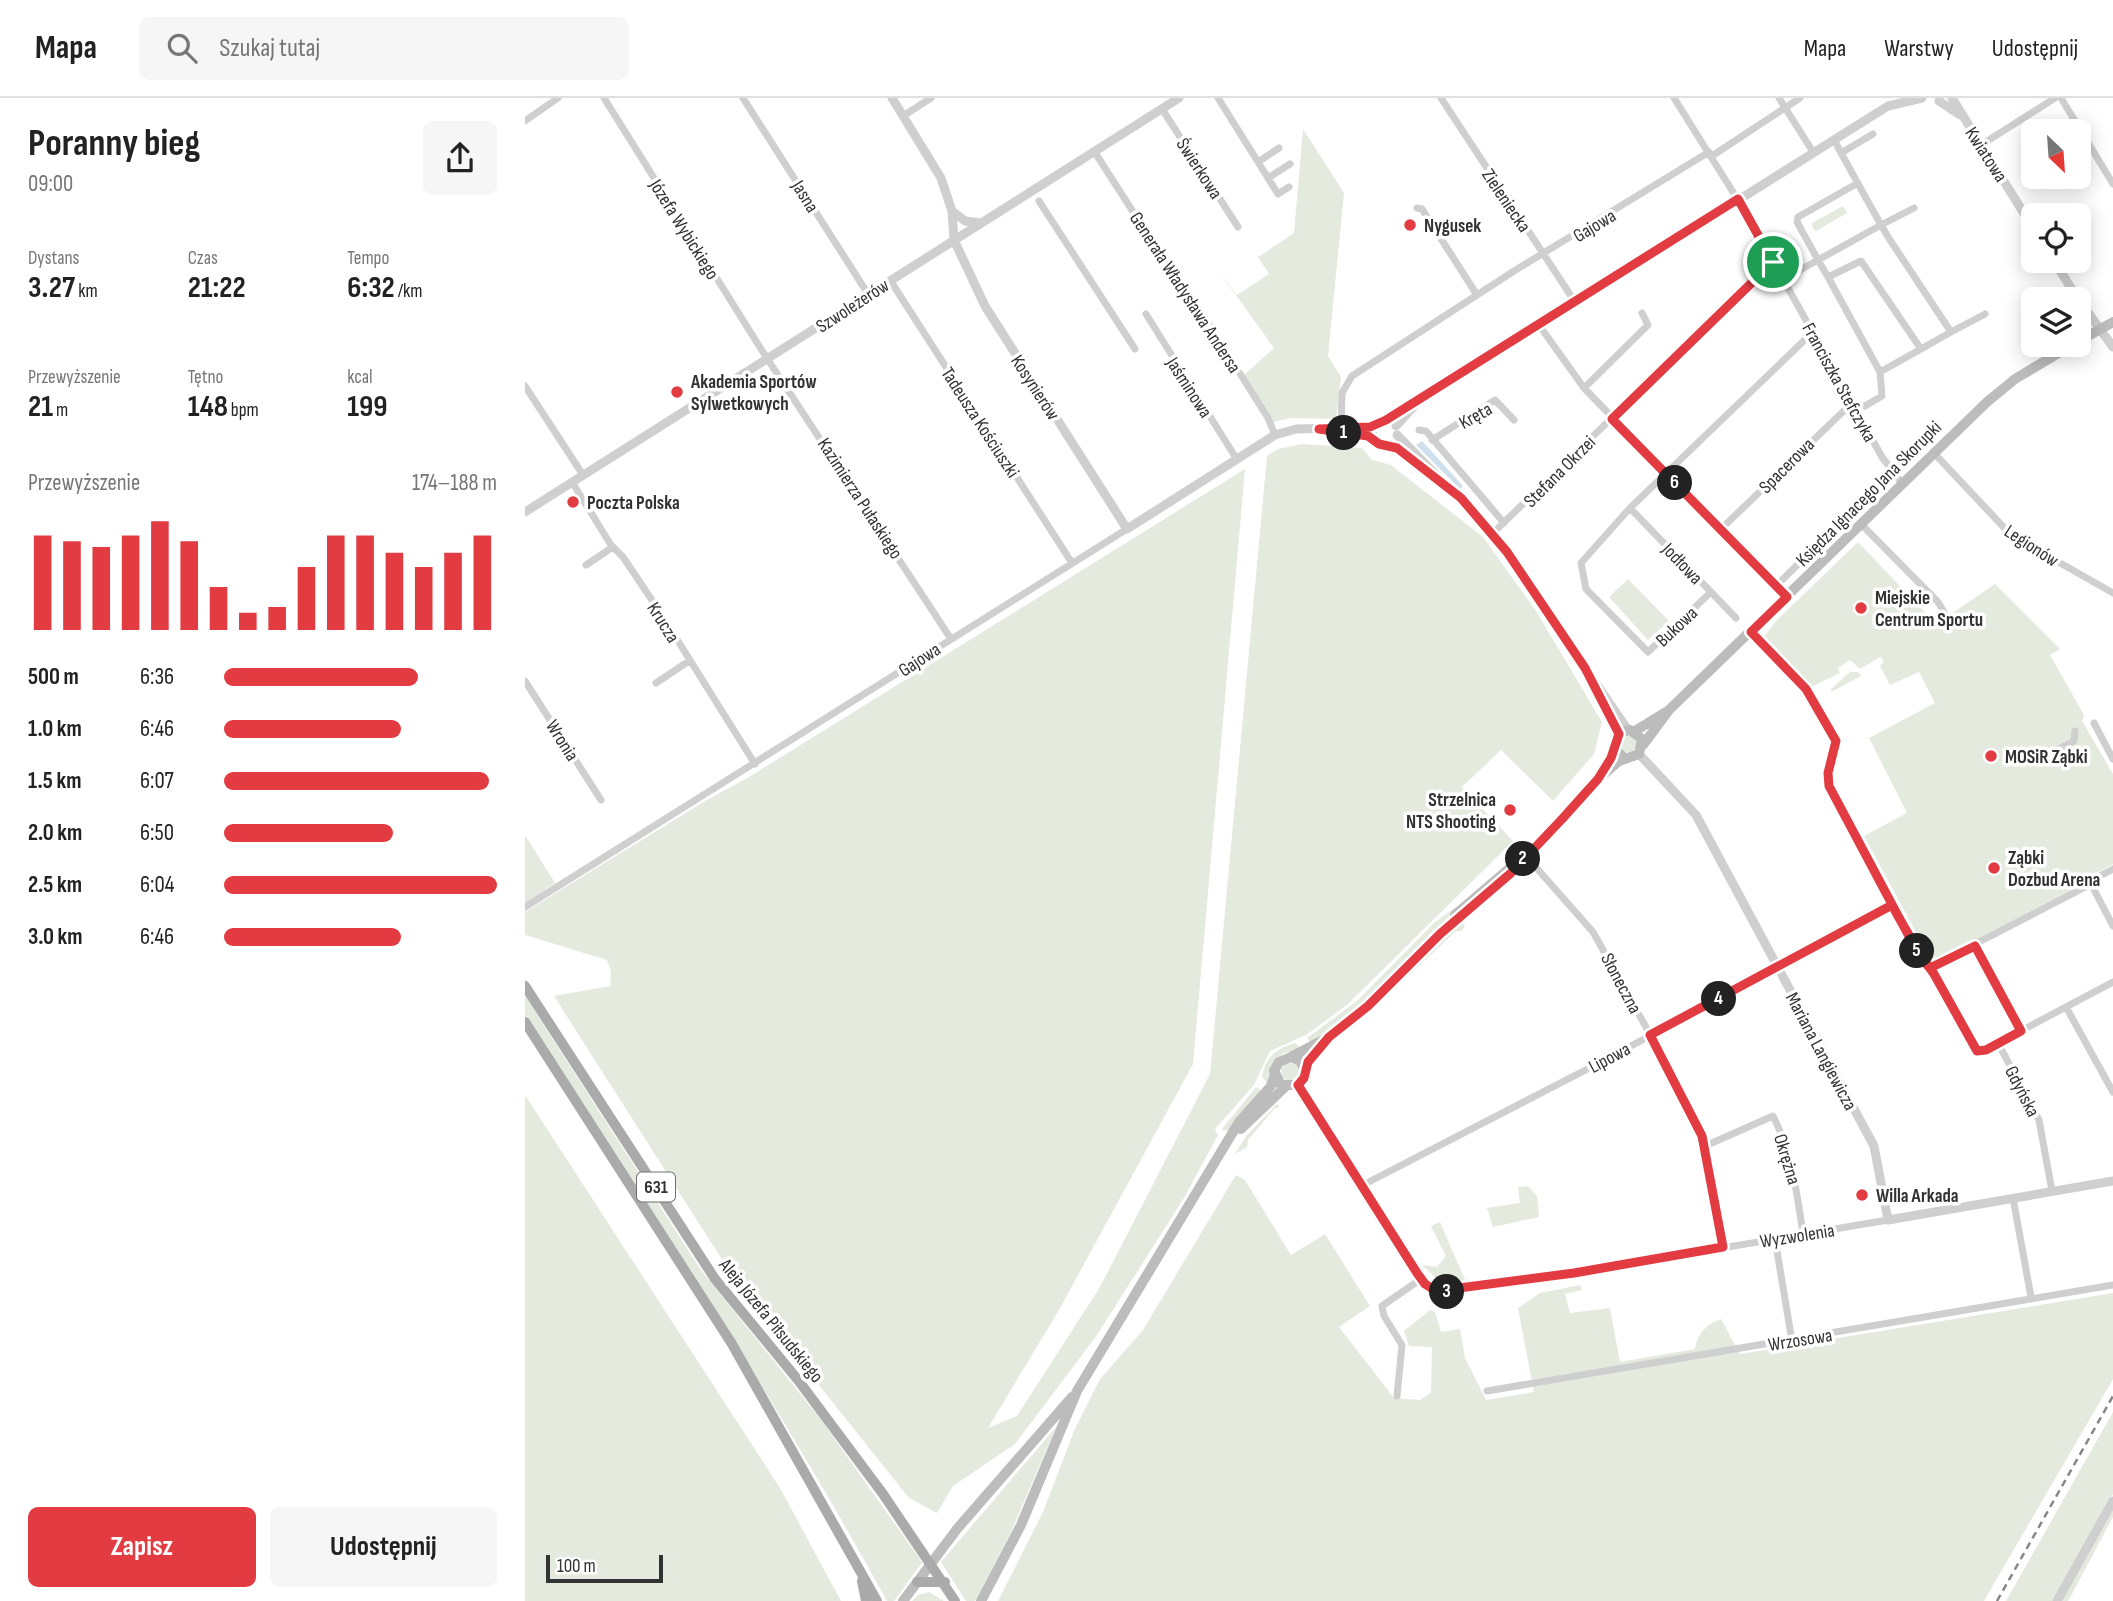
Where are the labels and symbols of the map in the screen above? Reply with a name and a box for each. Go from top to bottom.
north arrow [2021,119,2091,189]
street label: Kwiatowa [1959,123,2012,187]
street label: Świerkowa [1171,134,1227,204]
street label: Zieleniecka [1476,165,1535,237]
street label: Józefa Wybickiego [643,175,724,284]
street label: Jasna [786,176,823,217]
street label: Gajowa [1569,205,1620,248]
street label: Generała Władysława Andersa [1124,208,1245,378]
place label: Nygusek [1424,215,1481,238]
marker: Nygusek [1402,217,1418,233]
pin [1743,232,1803,292]
street label: Szwoleżerów [812,274,894,338]
street label: Franciszka Stefczyka [1796,319,1881,446]
street label: Kosynierów [1005,351,1064,425]
street label: Jaśminowa [1160,352,1217,422]
street label: Tadeusza Kościuszki [935,363,1024,482]
place label: Akademia Sportów Sylwetkowych [690,371,817,416]
marker: Akademia Sportów Sylwetkowych [669,384,685,400]
street label: Kręta [1455,398,1496,435]
pin: 1 [1327,416,1361,450]
street label: Księdza Ignacego Jana Skorupki [1791,416,1947,572]
street label: Stefana Okrzei [1519,431,1601,513]
street label: Spacerowa [1754,433,1820,499]
street label: Kazimierza Pułaskiego [812,434,907,564]
pin: 6 [1657,466,1693,500]
place label: Poczta Polska [587,492,680,515]
marker: Poczta Polska [565,494,581,510]
street label: Legionów [2000,520,2063,572]
street label: Jodłowa [1656,538,1707,590]
place label: Miejskie Centrum Sportu [1875,587,1983,632]
street label: Krucza [641,598,684,647]
marker: Miejskie Centrum Sportu [1853,600,1869,616]
street label: Bukowa [1651,602,1703,652]
street label: Gajowa [894,638,945,682]
street label: Wronia [540,716,583,766]
place label: MOSiR Ząbki [2005,746,2088,769]
marker: MOSiR Ząbki [1983,748,1999,764]
place label: Strzelnica NTS Shooting [1406,789,1496,834]
marker: Strzelnica NTS Shooting [1502,802,1518,818]
pin: 2 [1506,842,1541,876]
place label: Ząbki Dozbud Arena [2008,847,2100,892]
marker: Ząbki Dozbud Arena [1986,860,2002,876]
pin: 5 [1899,934,1935,968]
street label: Słoneczna [1595,950,1646,1018]
pin: 4 [1701,982,1737,1016]
street label: Mariana Langiewicza [1780,989,1861,1115]
street label: Lipowa [1585,1038,1635,1079]
street label: Gdyńska [1999,1062,2044,1121]
street label: Okrężna [1768,1131,1805,1188]
road number: 631 [637,1172,675,1202]
place label: Willa Arkada [1876,1185,1959,1208]
marker: Willa Arkada [1854,1187,1870,1203]
street label: Wyzwolenia [1758,1219,1836,1254]
street label: Aleja Józefa Piłsudskiego [713,1253,828,1388]
pin: 3 [1429,1274,1465,1310]
street label: Wrzosowa [1767,1324,1834,1357]
scale bar [546,1552,663,1584]

